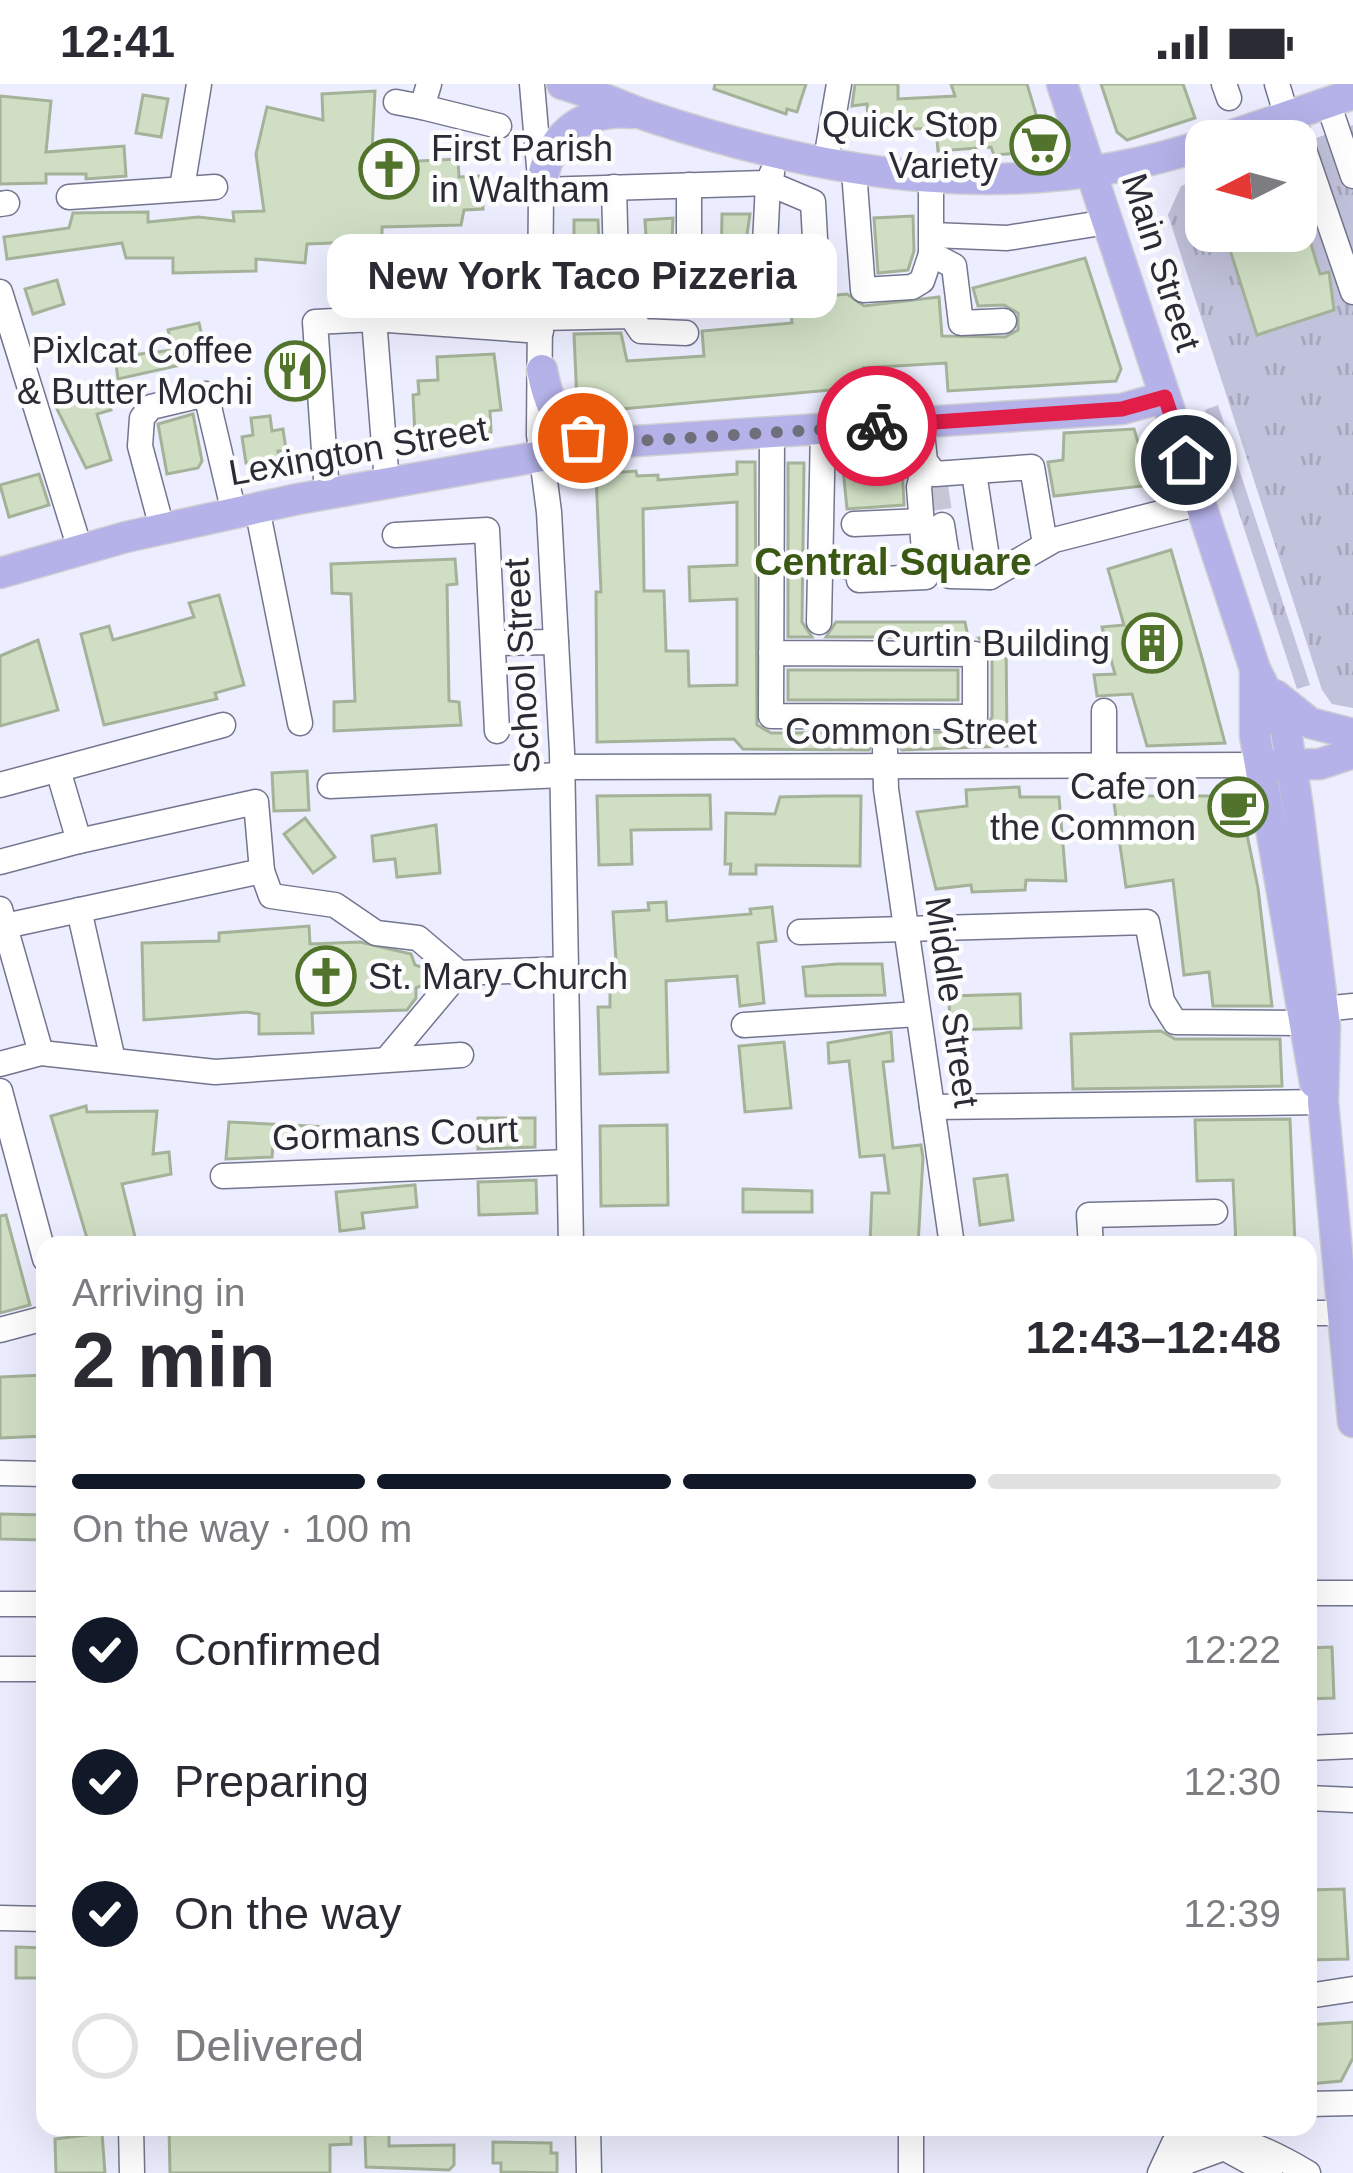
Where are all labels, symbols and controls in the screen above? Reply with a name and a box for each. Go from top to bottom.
text: 12:41 [60,16,175,67]
place label: Quick Stop Variety [822,104,998,186]
supermarket icon: Quick Stop Variety [1009,114,1071,176]
north arrow [1185,120,1317,252]
map controls [1185,120,1317,252]
place label: First Parish in Waltham [431,128,613,210]
church icon: First Parish in Waltham [358,138,420,200]
street label: Main Street [1114,168,1209,356]
callout: New York Taco Pizzeria [328,234,838,318]
text: New York Taco Pizzeria [367,254,797,297]
place label: Pixlcat Coffee & Butter Mochi [17,330,253,412]
restaurant icon: Pixlcat Coffee & Butter Mochi [264,340,326,402]
courier [817,366,937,486]
pin [532,387,634,489]
icon: bike [844,393,910,459]
icon: bag [550,405,616,471]
street label: Lexington Street [225,408,491,493]
pin [1135,409,1237,511]
icon: home [1153,427,1219,493]
district label: Central Square [754,540,1032,583]
street label: School Street [495,557,548,775]
building icon: Curtin Building [1121,612,1183,674]
place label: Curtin Building [876,623,1110,664]
street label: Common Street [785,711,1037,752]
place label: Cafe on the Common [990,766,1196,848]
cafe icon: Cafe on the Common [1207,776,1269,838]
street label: Middle Street [917,894,988,1110]
church icon: St. Mary Church [295,945,357,1007]
place label: St. Mary Church [368,956,628,997]
street label: Gormans Court [271,1109,519,1158]
text: Arriving in [72,1271,245,1314]
text: 12:43–12:48 [1026,1312,1281,1363]
text: 2 min [72,1316,276,1404]
text: On the way · 100 m [72,1507,412,1550]
icon: check [72,1617,138,1683]
text: Confirmed [174,1624,382,1675]
text: 12:22 [1183,1628,1281,1671]
icon: check [72,1749,138,1815]
text: Preparing [174,1756,369,1807]
text: 12:30 [1183,1760,1281,1803]
icon: check [72,1881,138,1947]
text: On the way [174,1888,402,1939]
text: 12:39 [1183,1892,1281,1935]
text: Delivered [174,2020,364,2071]

